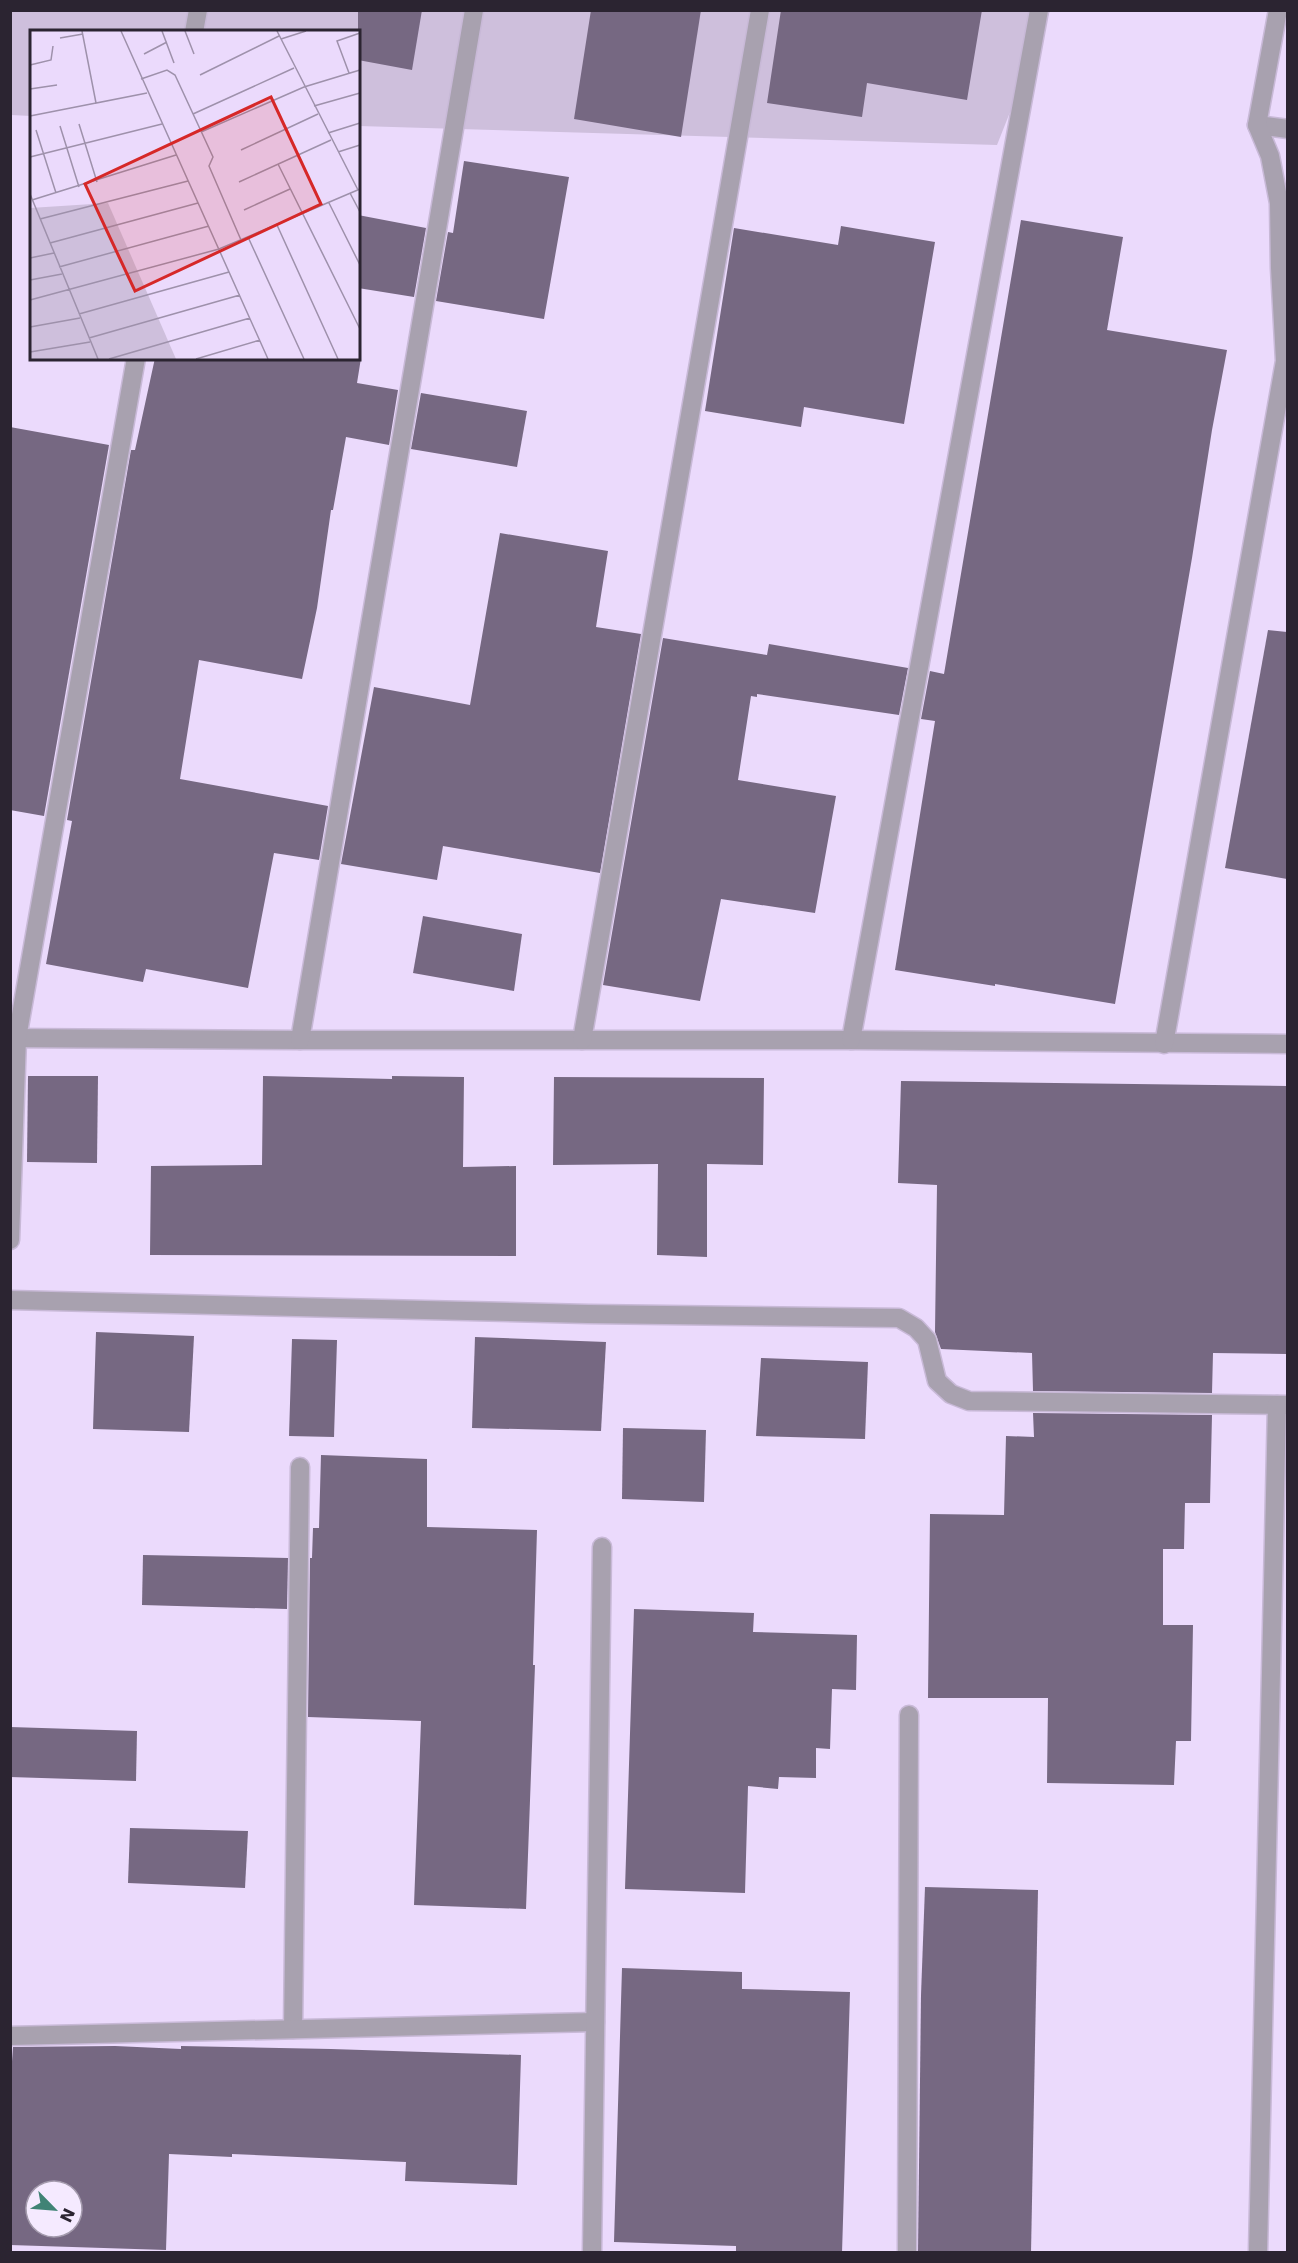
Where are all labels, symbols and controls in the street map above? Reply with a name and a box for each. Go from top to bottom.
inset map [30,30,360,360]
north arrow [24,2179,84,2239]
text: N [56,2205,79,2225]

